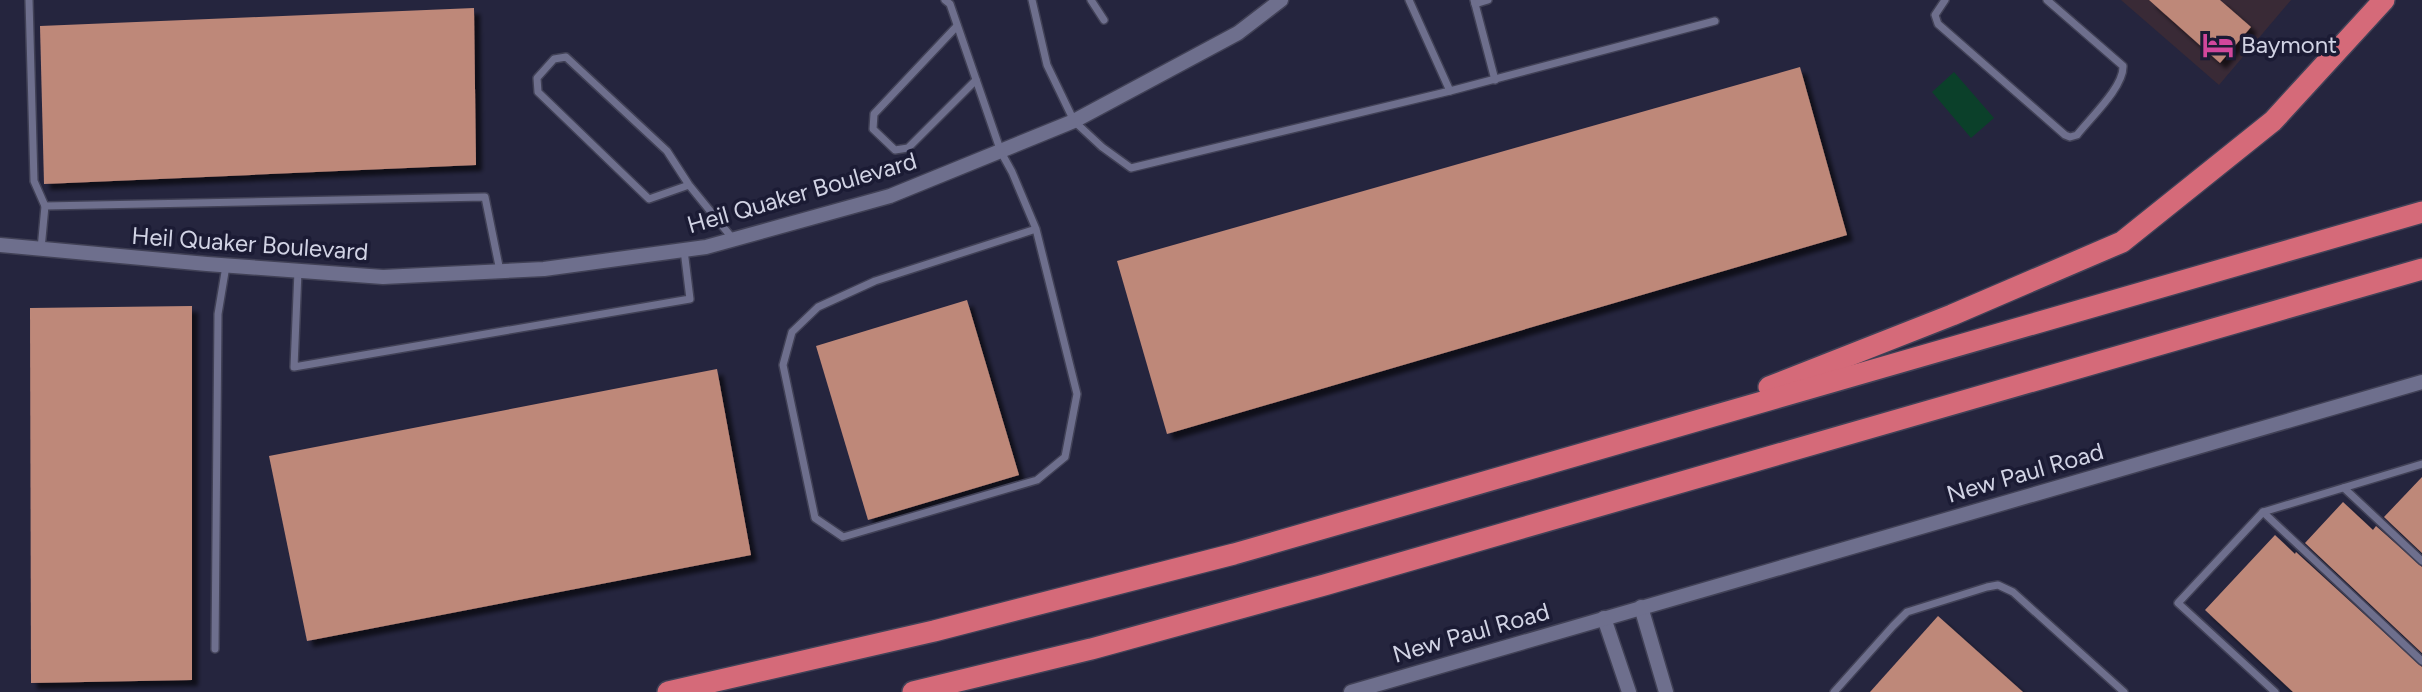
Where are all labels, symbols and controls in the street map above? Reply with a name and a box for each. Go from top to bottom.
hotel icon: Baymont [2201,28,2235,62]
place label: Baymont [2241,30,2337,59]
street label: Heil Quaker Boulevard [684,146,920,239]
street label: Heil Quaker Boulevard [131,221,369,266]
street label: New Paul Road [1943,436,2107,509]
street label: New Paul Road [1389,596,1553,669]

